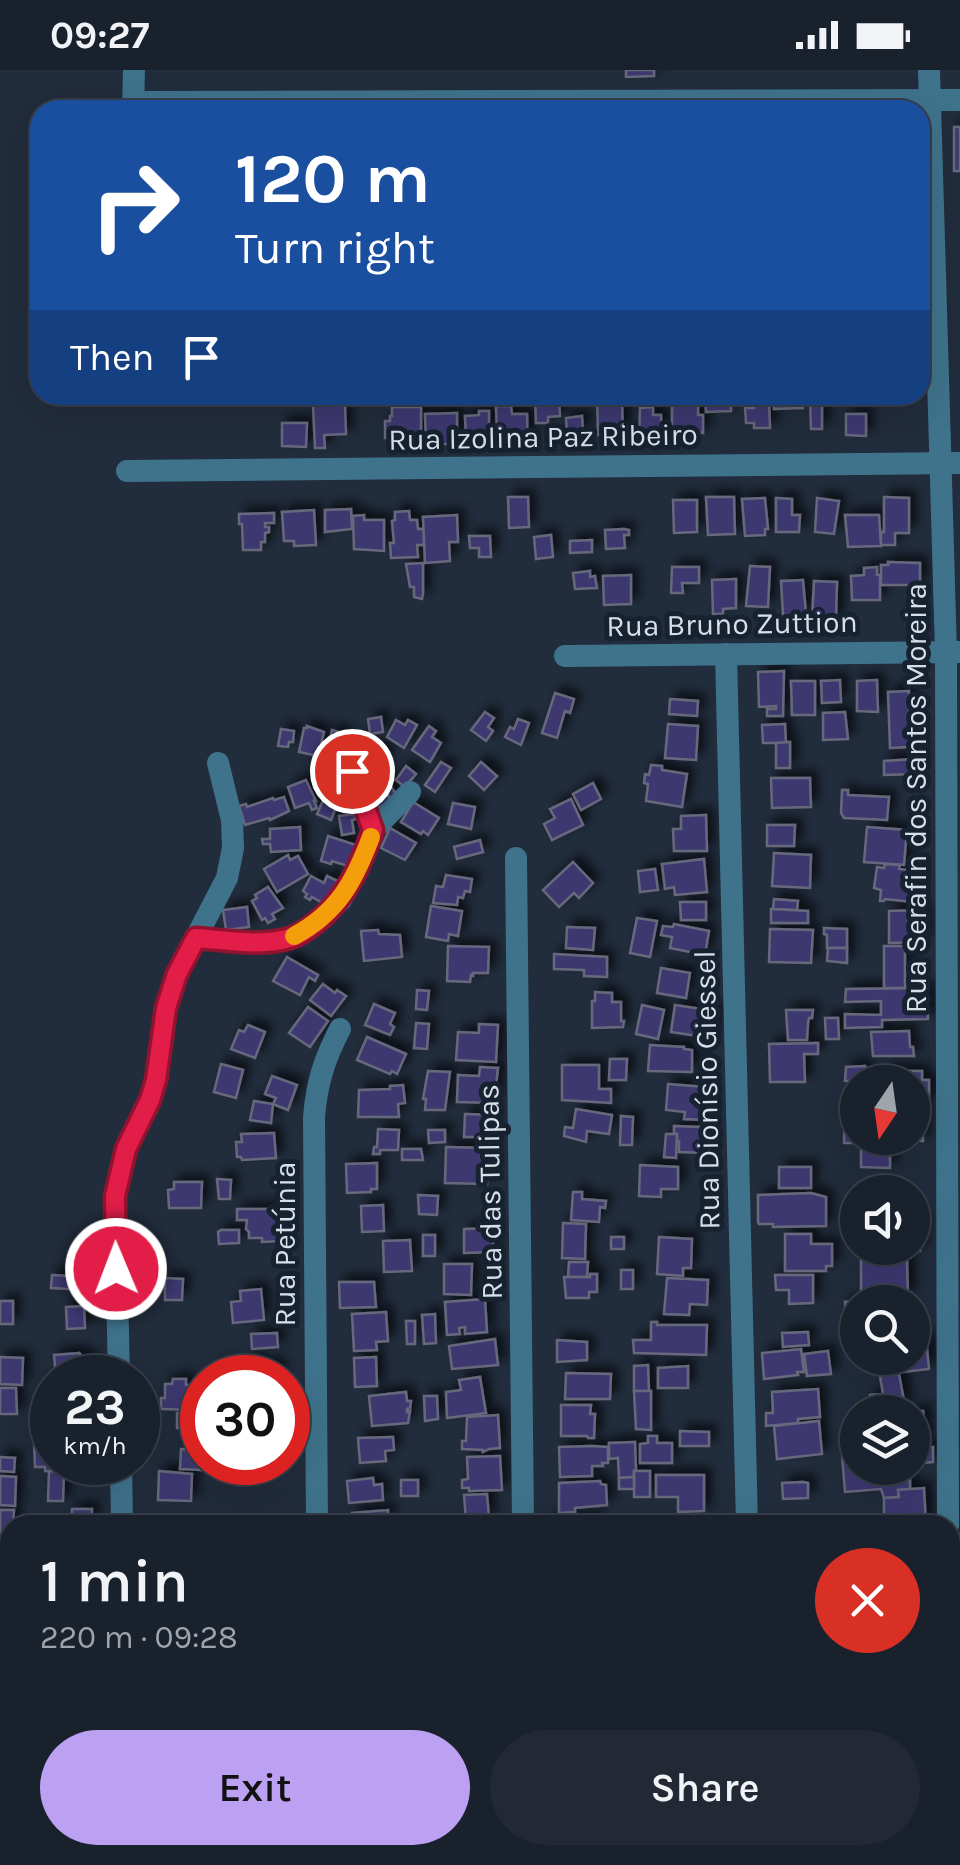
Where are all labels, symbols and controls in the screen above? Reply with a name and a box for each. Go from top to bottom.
text: 09:27 [50,13,149,58]
text: 120 m [235,138,431,220]
icon: right [70,140,200,270]
text: Turn right [235,222,435,274]
icon: arrive [174,330,229,385]
text: Then [70,335,154,380]
street label: Rua Izolina Paz Ribeiro [388,416,698,458]
street label: Rua Serafin dos Santos Moreira [898,583,934,1013]
street label: Rua Bruno Zuttion [606,604,858,644]
pin [310,729,395,814]
icon: arrive [325,744,380,799]
street label: Rua Dionísio Giessel [687,950,727,1230]
north arrow [840,1065,930,1155]
map controls [840,1065,930,1485]
street label: Rua das Tulipas [470,1084,510,1300]
street label: Rua Petúnia [267,1161,303,1327]
button: sound [840,1175,930,1265]
position arrow [64,1217,168,1321]
button: search [840,1285,930,1375]
speed limit sign: 30 [180,1355,310,1485]
text: 23 [64,1378,126,1437]
button: layers [840,1395,930,1485]
text: km/h [63,1431,127,1460]
text: 1 min [40,1546,189,1616]
button: close [815,1548,920,1653]
text: 220 m · 09:28 [40,1619,238,1656]
button: Exit [40,1730,470,1845]
button: Share [490,1730,920,1845]

